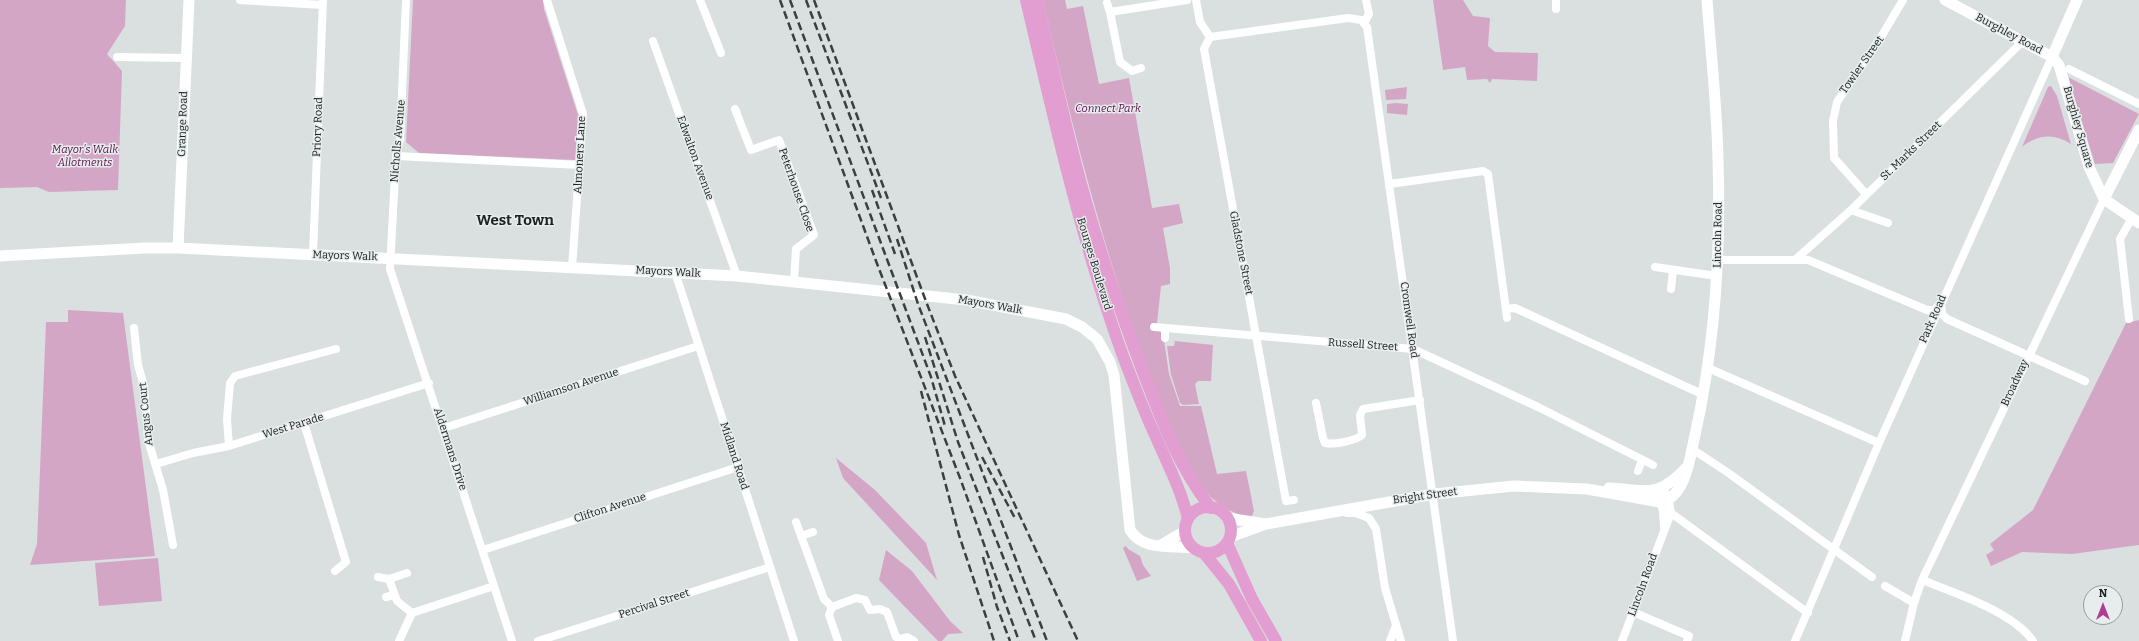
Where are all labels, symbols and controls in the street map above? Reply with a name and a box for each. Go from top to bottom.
street label: Burghley Road [1973,11,2045,57]
street label: Towler Street [1837,33,1887,97]
street label: Burghley Square [2060,85,2096,169]
street label: Grange Road [175,91,191,157]
street label: Priory Road [310,97,326,157]
street label: Nicholls Avenue [388,99,408,183]
park label: Connect Park [1075,102,1141,116]
street label: Edwalton Avenue [674,114,716,202]
street label: Almoners Lane [571,116,589,194]
street label: St. Marks Street [1878,119,1944,183]
park label: Mayor's Walk Allotments [52,143,118,169]
street label: Peterhouse Close [775,146,817,234]
street label: Lincoln Road [1711,202,1725,268]
street label: Gladstone Street [1226,210,1256,296]
district label: West Town [476,212,554,230]
street label: Bourges Boulevard [1074,216,1114,312]
street label: Mayors Walk [312,248,378,264]
street label: Mayors Walk [635,264,701,280]
street label: Cromwell Road [1397,281,1421,359]
street label: Mayors Walk [957,293,1023,317]
street label: Park Road [1917,293,1949,345]
street label: Russell Street [1328,336,1398,354]
street label: Broadway [1998,357,2032,409]
street label: Williamson Avenue [522,365,620,409]
street label: Angus Court [136,382,156,446]
street label: Aldermans Drive [430,406,470,492]
street label: West Parade [261,410,325,442]
street label: Midland Road [717,421,751,491]
street label: Bright Street [1392,485,1458,507]
street label: Clifton Avenue [572,490,648,526]
street label: Lincoln Road [1625,552,1661,618]
north arrow [2083,585,2123,625]
street label: Percival Street [617,586,691,622]
text: N [2099,587,2107,600]

